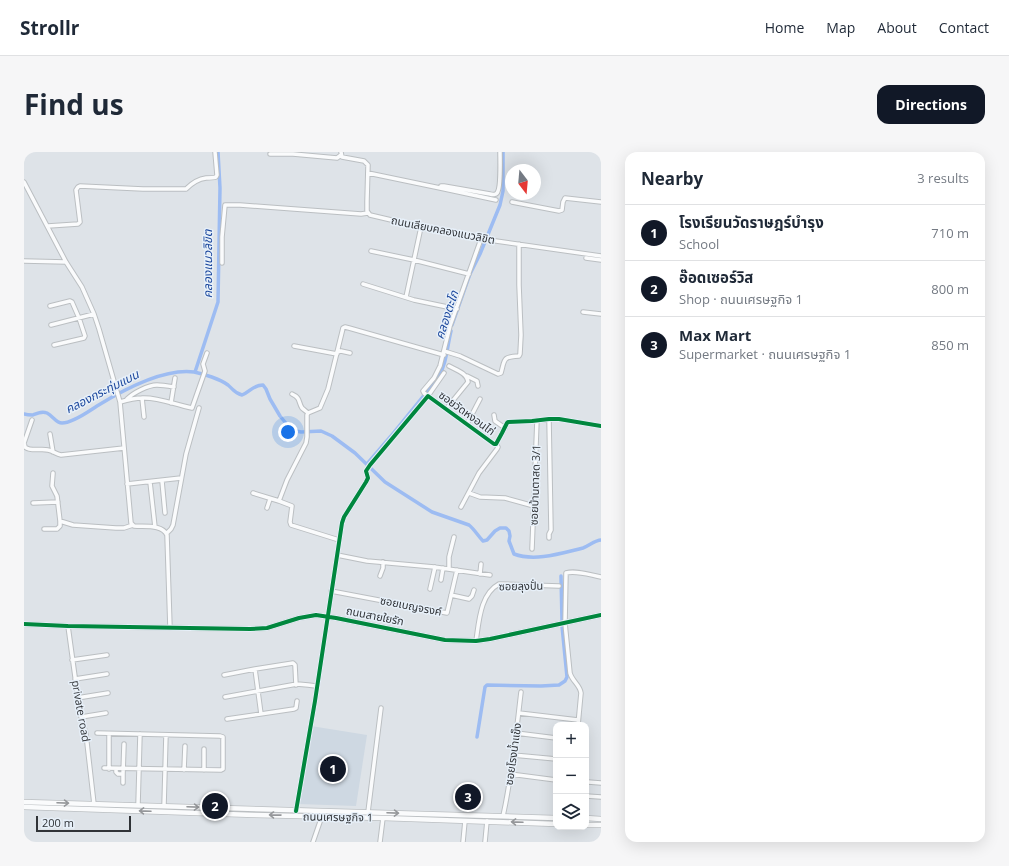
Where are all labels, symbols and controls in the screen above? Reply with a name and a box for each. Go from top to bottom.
text: Strollr [20,15,79,41]
text: Home [765,18,804,37]
text: Map [826,18,855,37]
text: About [877,18,917,37]
text: Contact [939,18,989,37]
text: Find us [24,85,124,123]
button: Directions [877,85,985,124]
north arrow [505,164,541,200]
text: Nearby [641,167,703,190]
text: 3 results [917,169,969,187]
street label: ถนนเลียบคลองแนวลิขิต [390,212,496,247]
text: โรงเรียนวัดราษฎร์บํารุง [679,212,824,232]
text: 1 [650,224,658,242]
text: 710 m [931,224,969,242]
water label: คลองแนวลิขิต [199,228,216,298]
text: School [679,235,719,253]
text: อ๊อดเซอร์วิส [679,267,753,287]
text: 2 [650,280,658,298]
text: 800 m [931,280,969,298]
water label: คลองตะโก [431,288,463,341]
text: Shop · ถนนเศรษฐกิจ 1 [679,290,803,308]
text: Max Mart [679,325,751,345]
text: 3 [650,336,658,354]
text: 850 m [931,336,969,354]
text: Supermarket · ถนนเศรษฐกิจ 1 [679,345,851,363]
water label: คลองกระทุ่มแบน [62,365,142,417]
street label: ซอยวัดหงอนไก่ [436,387,499,438]
your location [278,422,298,442]
street label: ซอยบ้านตาสด 3/1 [526,444,543,526]
street label: ซอยลุงปั่น [499,578,543,593]
street label: ซอยเบญจรงค์ [379,592,443,619]
street label: ถนนสายใยรัก [345,603,405,628]
street label: private road [69,679,94,743]
street label: ซอยโรงน้ำแข็ง [501,722,524,786]
map controls [553,722,589,830]
button: + [553,722,589,758]
pin: 1 [320,754,346,784]
button: − [553,758,589,794]
pin: 3 [455,782,481,812]
pin: 2 [202,791,228,821]
button: layers [553,794,589,830]
one-way arrow [56,799,69,807]
one-way arrow [186,803,199,811]
one-way arrow [139,807,152,815]
street label: ถนนเศรษฐกิจ 1 [303,808,373,825]
one-way arrow [386,809,399,816]
one-way arrow [269,811,282,819]
scale bar [36,814,131,833]
text: 200 m [42,815,74,830]
one-way arrow [511,819,524,826]

